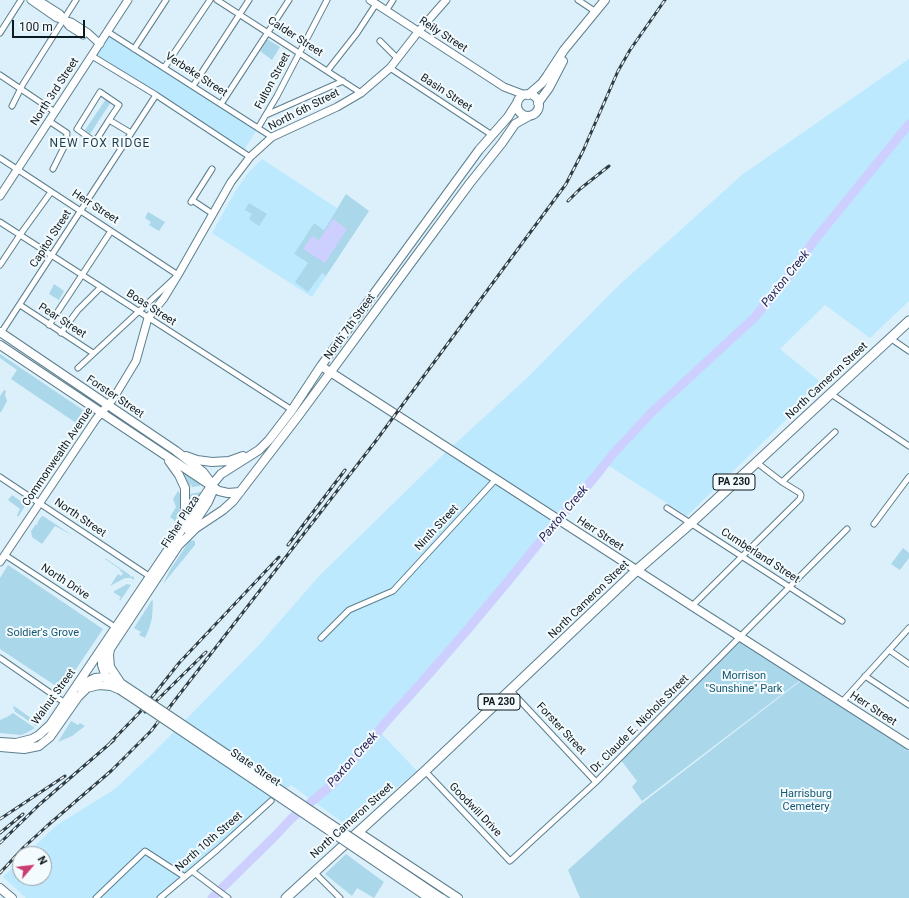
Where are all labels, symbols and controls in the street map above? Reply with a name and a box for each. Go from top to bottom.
scale bar [14,12,87,38]
street label: Calder Street [265,14,325,60]
street label: Reily Street [416,15,470,55]
text: 100 m [19,20,53,34]
street label: Verbeke Street [162,50,230,100]
street label: Fulton Street [253,50,293,112]
street label: North 3rd Street [28,56,82,128]
street label: Basin Street [418,71,474,115]
street label: North 6th Street [266,86,342,134]
district label: NEW FOX RIDGE [50,137,150,151]
street label: Herr Street [69,187,121,227]
street label: Capitol Street [27,208,75,270]
water label: Paxton Creek [759,248,813,310]
street label: Boas Street [124,287,178,329]
street label: North 7th Street [322,292,378,362]
street label: Pear Street [36,301,88,341]
street label: North Cameron Street [783,340,871,422]
street label: Forster Street [84,373,146,421]
street label: Commonwealth Avenue [20,405,96,509]
road number: PA 230 [713,474,755,490]
water label: Paxton Creek [536,483,592,545]
street label: Fisher Plaza [159,493,203,551]
street label: North Street [52,496,108,540]
street label: Ninth Street [412,502,462,554]
street label: Herr Street [574,514,626,554]
street label: Cumberland Street [718,526,802,586]
street label: North Cameron Street [546,558,632,642]
street label: North Drive [38,561,92,603]
park label: Soldier's Grove [7,626,79,640]
street label: Walnut Street [29,667,79,727]
park label: Morrison "Sunshine" Park [706,669,782,695]
street label: Dr. Claude E. Nichols Street [588,672,692,776]
street label: Herr Street [847,689,899,729]
road number: PA 230 [478,694,520,710]
street label: Forster Street [533,700,589,758]
water label: Paxton Creek [325,730,381,790]
street label: State Street [228,747,282,789]
street label: North Cameron Street [308,780,396,862]
street label: Goodwill Drive [446,780,504,840]
park label: Harrisburg Cemetery [780,787,832,813]
street label: North 10th Street [173,809,245,875]
north arrow [12,846,52,886]
text: N [35,854,50,867]

